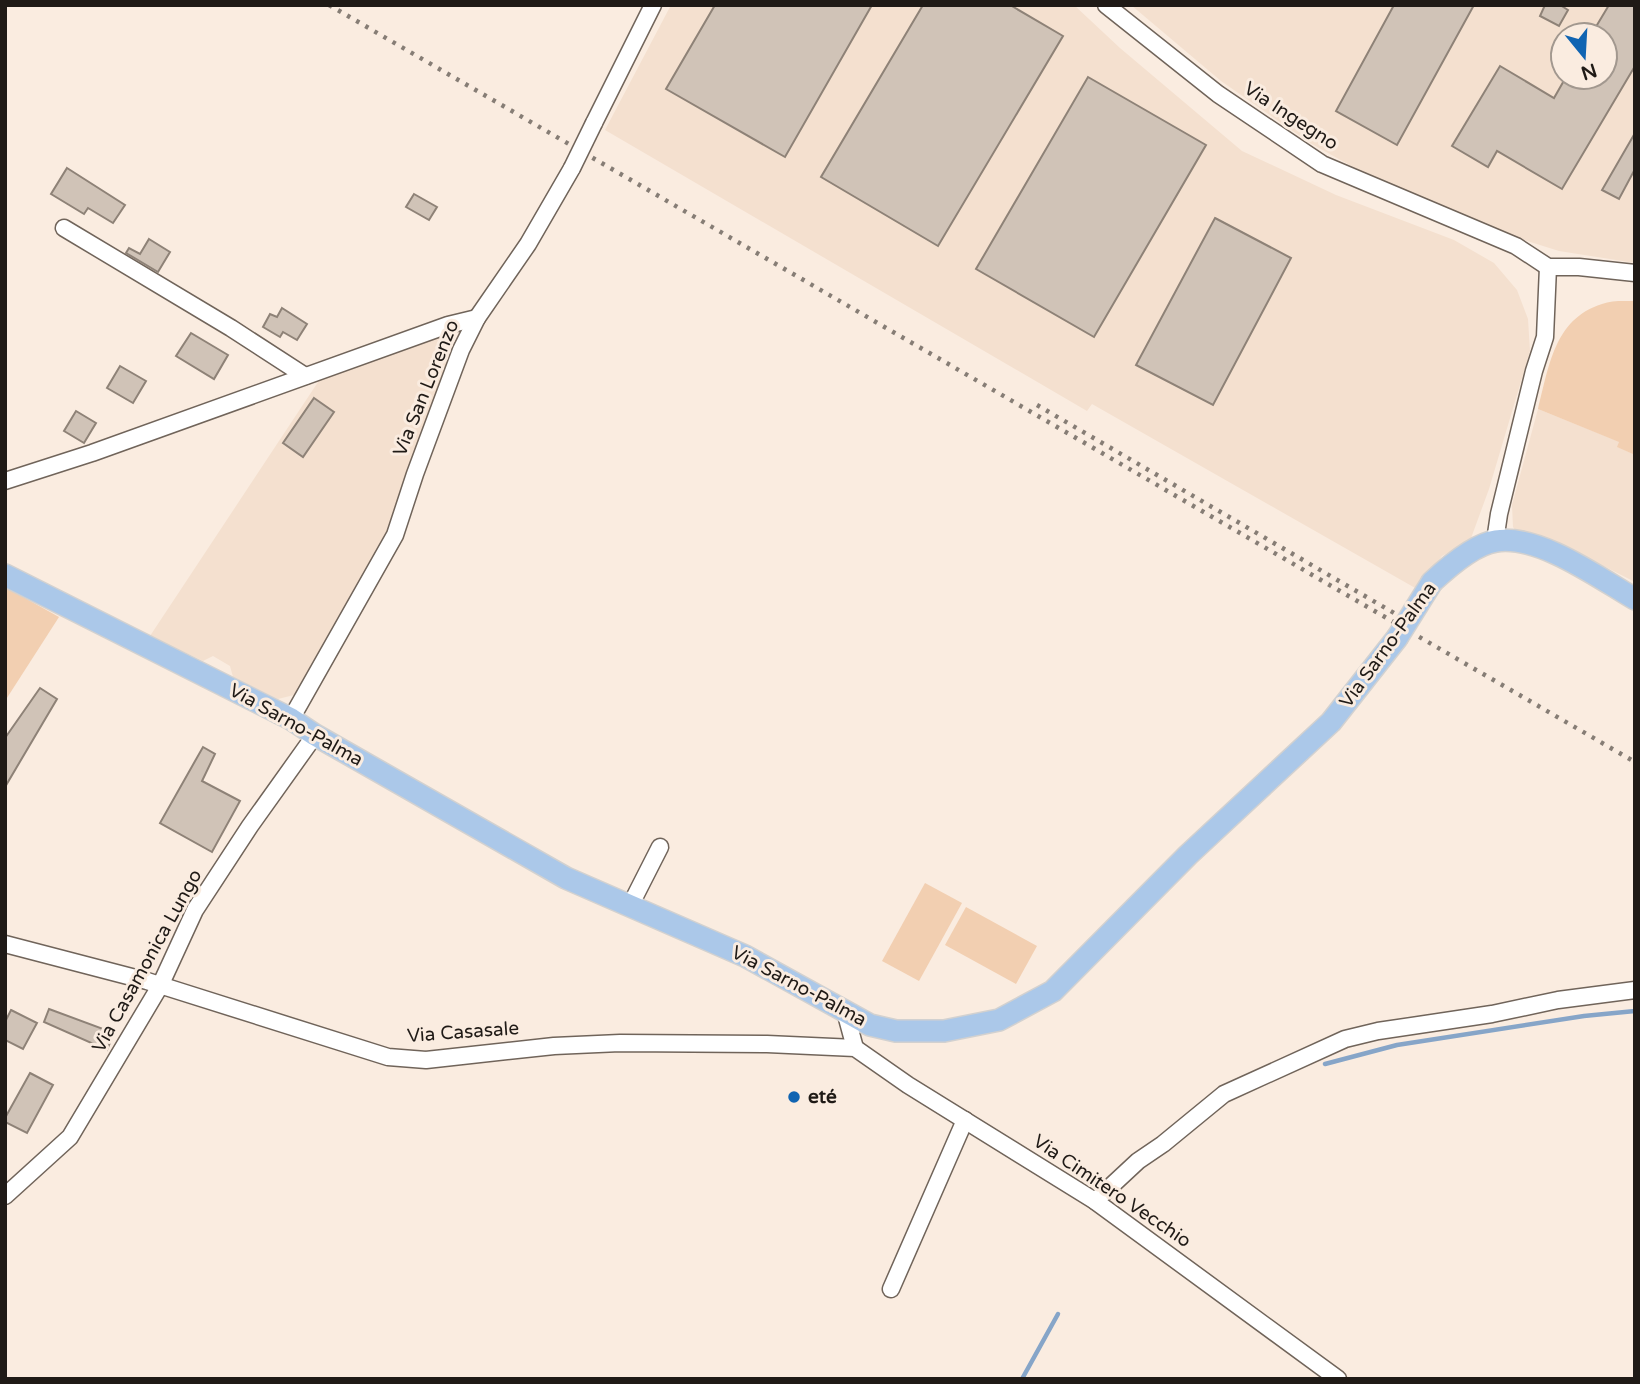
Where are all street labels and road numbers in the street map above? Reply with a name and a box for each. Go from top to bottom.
street label: Via Ingegno [1240,77,1342,155]
street label: Via San Lorenzo [389,317,463,459]
street label: Via Sarno-Palma [1335,578,1441,712]
street label: Via Sarno-Palma [225,679,367,771]
street label: Via Casamonica Lungo [88,866,206,1056]
street label: Via Sarno-Palma [728,941,870,1031]
street label: Via Casasale [406,1017,520,1047]
street label: Via Cimitero Vecchio [1029,1130,1195,1252]

